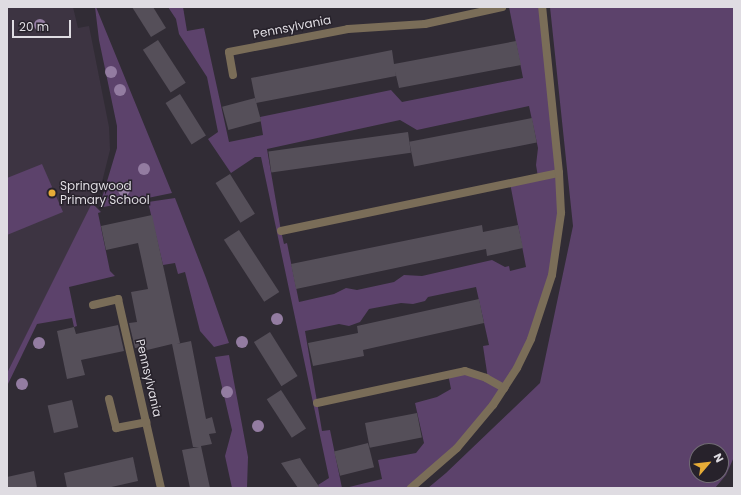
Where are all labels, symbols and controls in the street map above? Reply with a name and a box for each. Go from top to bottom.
scale bar [14,12,73,38]
street label: Pennsylvania [252,12,332,42]
text: 20 m [19,18,49,35]
place label: Springwood Primary School [60,179,150,207]
marker: Springwood Primary School [47,188,57,198]
street label: Pennsylvania [133,338,165,418]
north arrow [689,443,729,483]
text: N [710,450,728,465]

